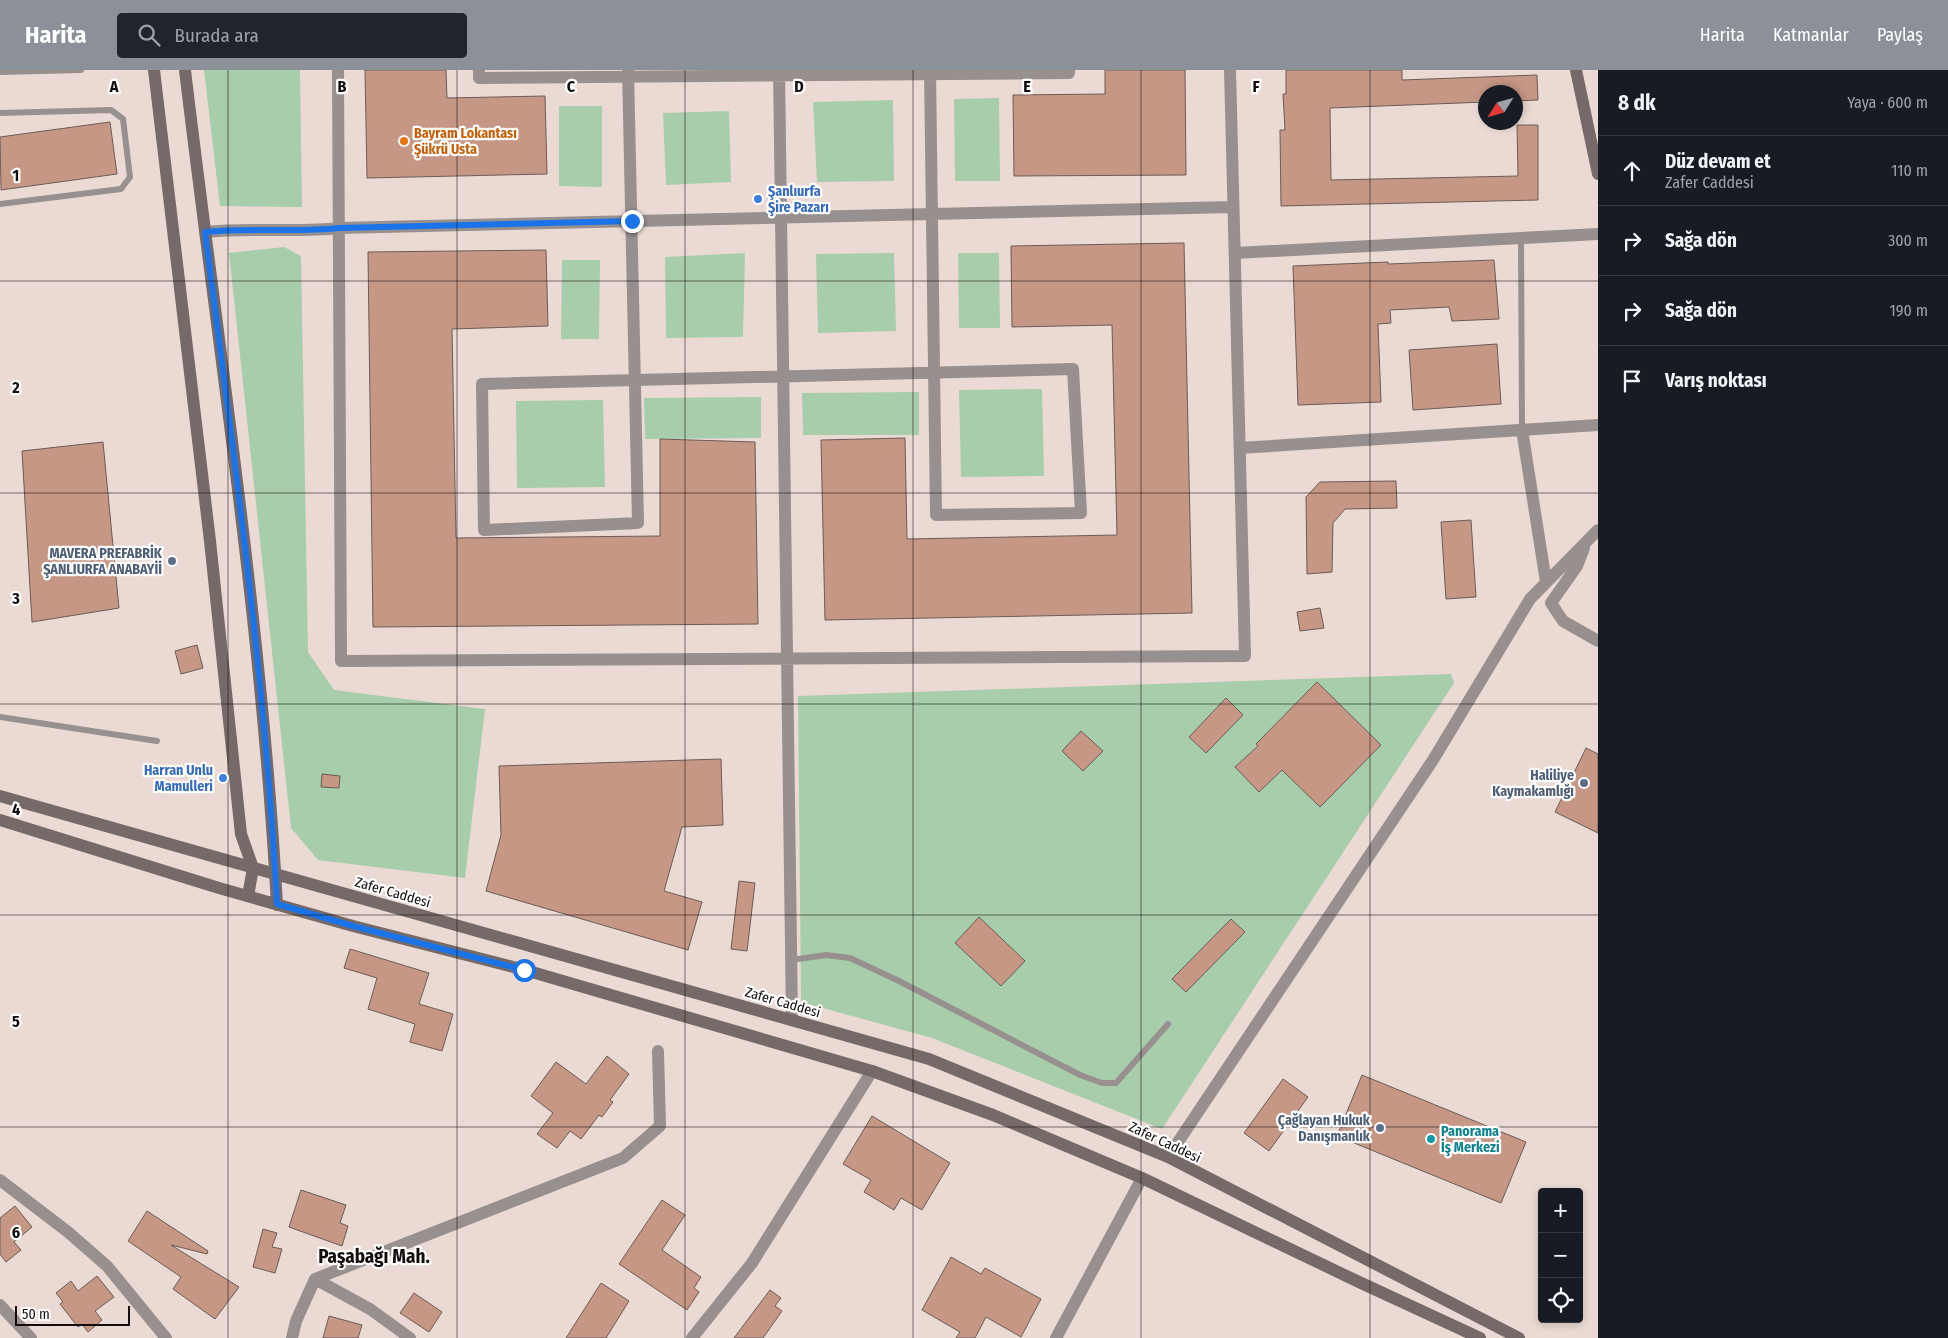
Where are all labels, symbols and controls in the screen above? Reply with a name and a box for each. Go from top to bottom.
search box [117,13,467,58]
text: Harita [25,21,87,49]
icon: search [135,21,163,49]
text: Burada ara [175,24,259,47]
text: Harita [1700,24,1745,46]
text: Katmanlar [1773,24,1849,46]
text: Paylaş [1877,24,1923,46]
text: A [109,77,119,96]
text: B [338,77,347,96]
text: C [567,77,576,96]
text: D [794,77,804,96]
text: E [1023,77,1031,96]
text: F [1252,77,1260,96]
north arrow [1478,85,1523,130]
text: 8 dk [1618,90,1656,116]
text: Yaya · 600 m [1847,93,1928,112]
place label: Bayram Lokantası Şükrü Usta [414,125,517,159]
marker: Bayram Lokantası Şükrü Usta [398,135,410,147]
text: Düz devam et [1665,150,1771,173]
icon: ahead [1618,157,1646,185]
text: 110 m [1891,161,1928,180]
text: 1 [13,166,19,185]
text: Zafer Caddesi [1665,173,1754,192]
place label: Şanlıurfa Şire Pazarı [768,183,829,217]
marker: Şanlıurfa Şire Pazarı [752,193,764,205]
route end [621,210,644,233]
icon: right [1618,227,1646,255]
text: Sağa dön [1665,229,1737,252]
text: 300 m [1888,231,1928,250]
icon: right [1618,297,1646,325]
text: Sağa dön [1665,299,1737,322]
text: 190 m [1890,301,1928,320]
icon: arrive [1618,367,1646,395]
text: Varış noktası [1665,369,1767,392]
text: 2 [11,378,20,397]
place label: MAVERA PREFABRİK ŞANLIURFA ANABAYİİ [43,544,163,579]
marker: MAVERA PREFABRİK ŞANLIURFA ANABAYİİ [166,555,178,567]
text: 3 [11,589,20,608]
place label: Harran Unlu Mamulleri [144,762,213,795]
place label: Haliliye Kaymakamlığı [1492,767,1574,800]
marker: Harran Unlu Mamulleri [217,772,229,784]
marker: Haliliye Kaymakamlığı [1578,777,1590,789]
text: 4 [12,800,20,819]
street label: Zafer Caddesi [353,874,433,911]
route start [513,959,536,982]
street label: Zafer Caddesi [743,984,823,1021]
text: 5 [12,1012,20,1031]
place label: Çağlayan Hukuk Danışmanlık [1278,1112,1371,1146]
street label: Zafer Caddesi [1126,1118,1204,1167]
marker: Çağlayan Hukuk Danışmanlık [1374,1122,1386,1134]
place label: Panorama İş Merkezi [1441,1123,1500,1157]
marker: Panorama İş Merkezi [1425,1133,1437,1145]
map controls [1538,1188,1583,1323]
button: + [1538,1188,1583,1233]
text: 6 [12,1223,20,1242]
button: − [1538,1233,1583,1278]
district label: Paşabağı Mah. [318,1245,430,1268]
button: locate [1538,1278,1583,1323]
scale bar [15,1303,130,1326]
text: 50 m [22,1306,50,1323]

